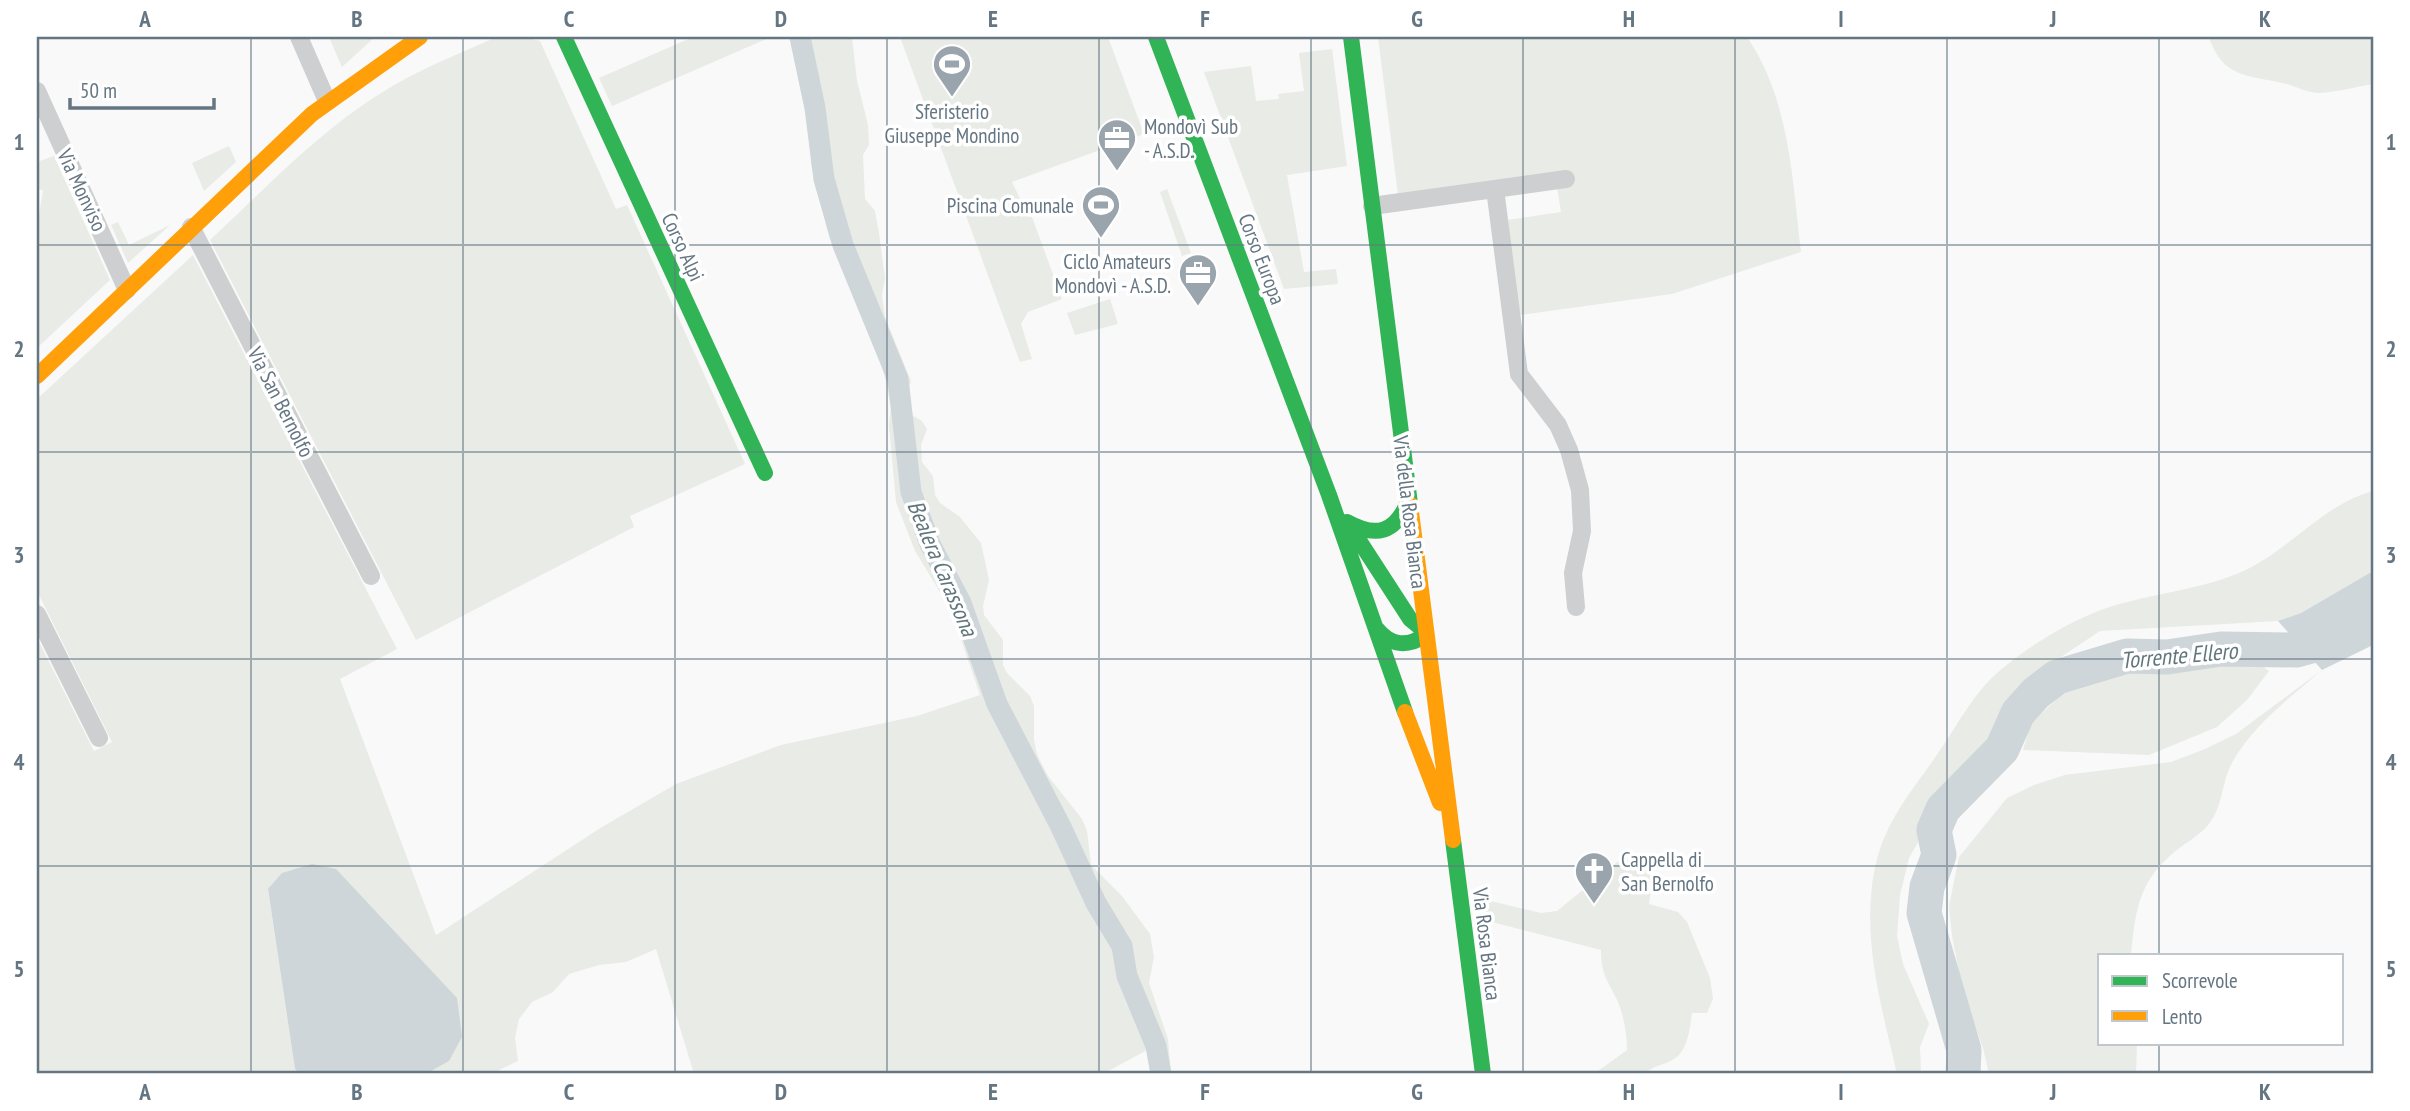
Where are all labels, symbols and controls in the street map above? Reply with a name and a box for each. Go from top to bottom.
text: A [138,4,151,33]
text: B [351,4,363,33]
text: C [564,4,575,33]
text: D [775,4,787,33]
text: E [988,4,998,33]
text: F [1200,4,1210,33]
text: G [1411,4,1423,33]
text: H [1623,4,1635,33]
text: I [1838,4,1844,33]
text: J [2049,4,2056,33]
text: K [2259,4,2271,33]
sports icon: Sferisterio Giuseppe Mondino [931,43,973,98]
scale bar [70,66,214,110]
text: 50 m [80,77,117,104]
place label: Sferisterio Giuseppe Mondino [885,98,1019,149]
place label: Mondovì Sub - A.S.D. [1144,113,1238,164]
office icon: Mondovì Sub - A.S.D. [1096,117,1138,172]
text: 1 [14,127,25,156]
text: 1 [2386,127,2397,156]
street label: Via Monviso [51,144,113,235]
sports icon: Piscina Comunale [1080,184,1122,239]
place label: Piscina Comunale [947,192,1074,219]
street label: Corso Alpi [655,208,711,286]
street label: Corso Europa [1232,210,1292,308]
place label: Ciclo Amateurs Mondovì - A.S.D. [1055,248,1171,299]
office icon: Ciclo Amateurs Mondovì - A.S.D. [1177,252,1219,307]
text: 2 [14,334,25,363]
text: 2 [2386,334,2397,363]
street label: Via San Bernolfo [241,342,320,462]
street label: Via della Rosa Bianca [1387,433,1433,590]
water label: Bealera Carassona [901,496,985,642]
text: 3 [14,540,25,569]
text: 3 [2386,540,2397,569]
water label: Torrente Ellero [2120,635,2241,675]
text: 4 [14,747,25,776]
text: 4 [2386,747,2397,776]
place label: Cappella di San Bernolfo [1621,846,1714,897]
church icon: Cappella di San Bernolfo [1573,850,1615,905]
street label: Via Rosa Bianca [1467,885,1507,1002]
text: 5 [14,954,25,983]
legend [2098,954,2344,1044]
text: 5 [2386,954,2397,983]
text: Scorrevole [2162,967,2238,994]
text: Lento [2162,1003,2202,1030]
text: A [138,1077,151,1106]
text: B [351,1077,363,1106]
text: C [564,1077,575,1106]
text: D [775,1077,787,1106]
text: E [988,1077,998,1106]
text: F [1200,1077,1210,1106]
text: G [1411,1077,1423,1106]
text: H [1623,1077,1635,1106]
text: I [1838,1077,1844,1106]
text: J [2049,1077,2056,1106]
text: K [2259,1077,2271,1106]

